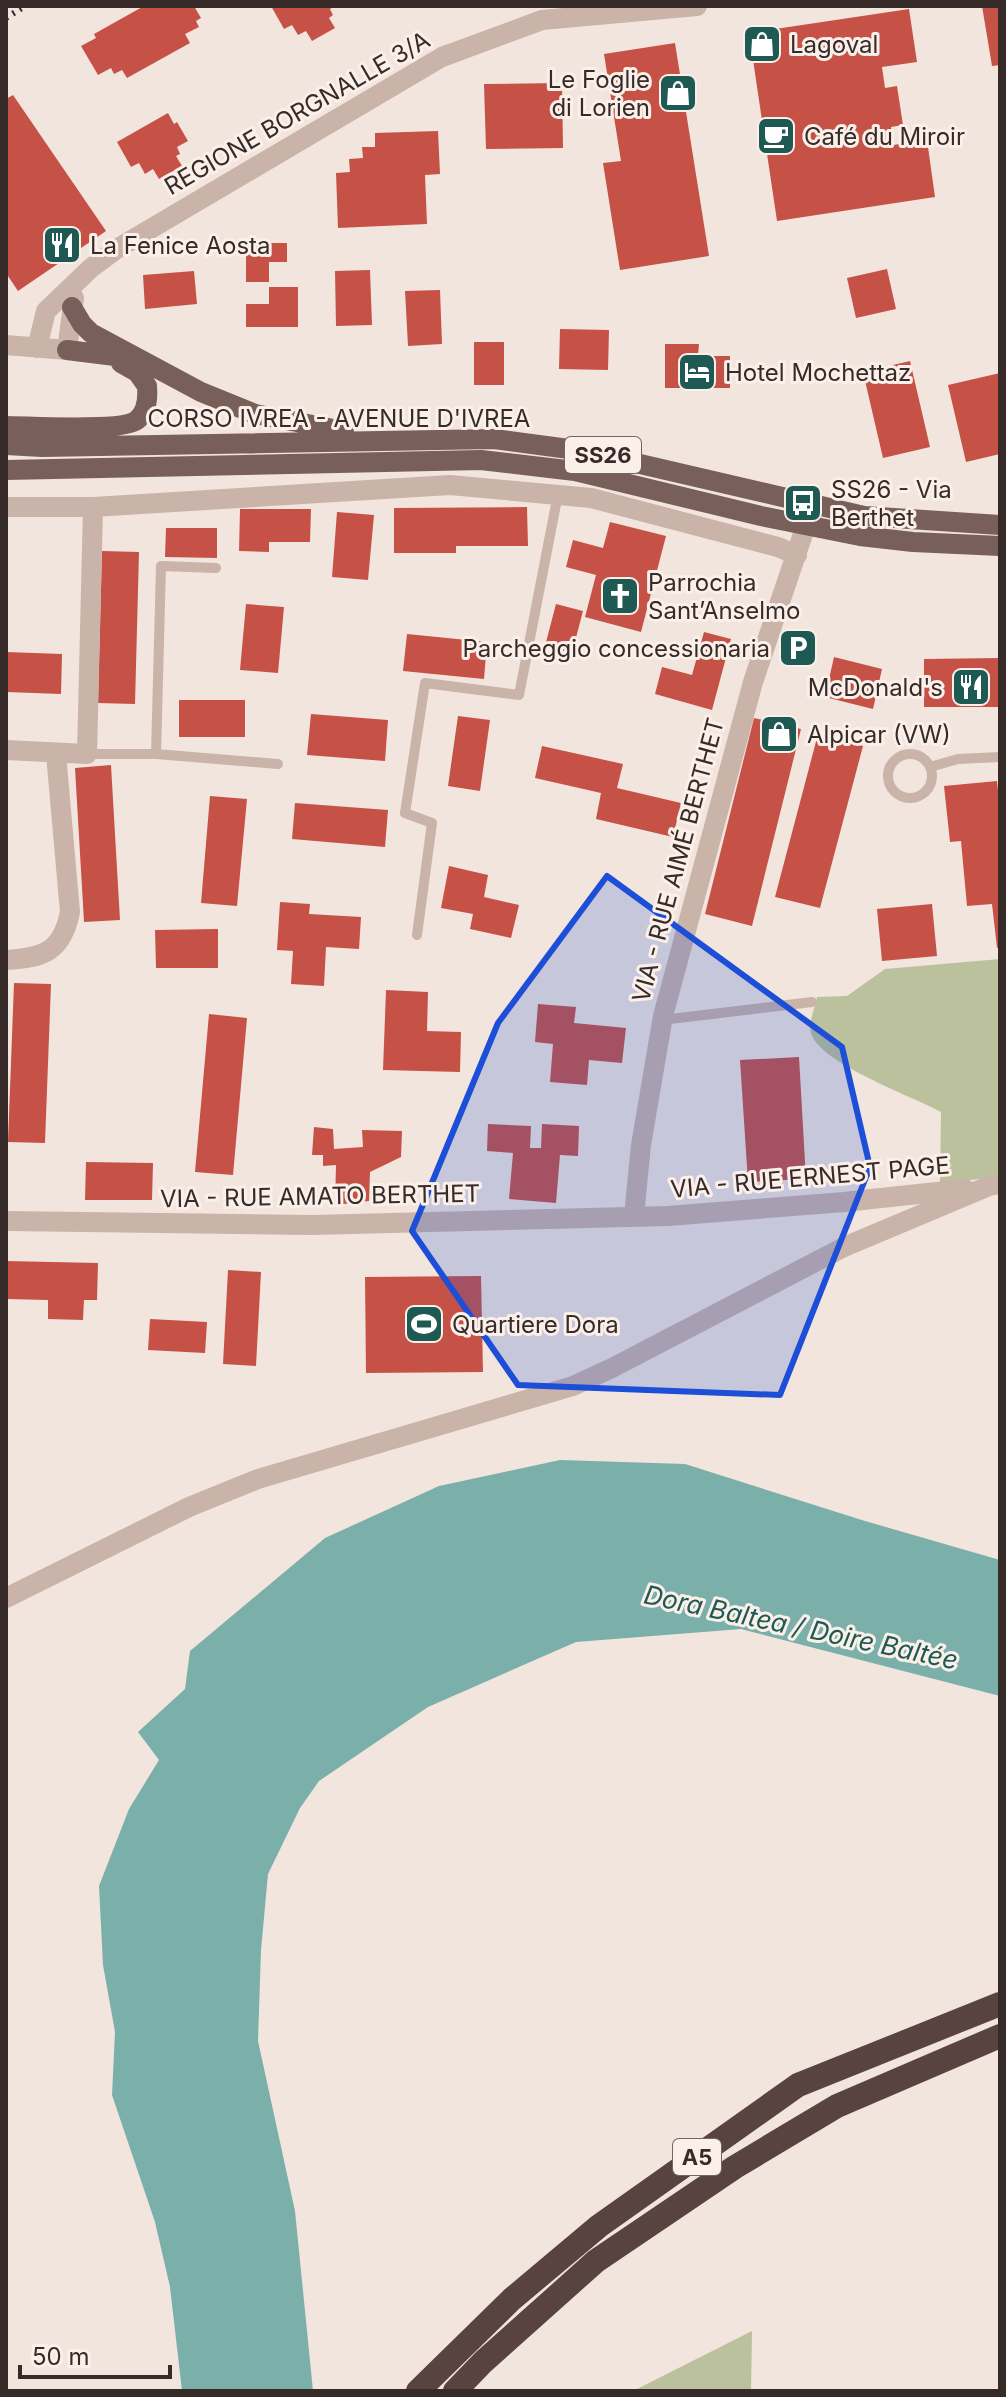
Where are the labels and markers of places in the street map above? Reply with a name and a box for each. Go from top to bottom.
shop icon: Lagoval [741,23,783,65]
place label: Lagoval [790,30,878,59]
place label: Le Foglie di Lorien [548,65,650,122]
shop icon: Le Foglie di Lorien [657,72,699,114]
cafe icon: Café du Miroir [755,115,797,157]
place label: Café du Miroir [804,122,965,151]
restaurant icon: La Fenice Aosta [41,224,83,266]
place label: La Fenice Aosta [90,231,271,260]
hotel icon: Hotel Mochettaz [676,351,718,393]
place label: Hotel Mochettaz [725,358,911,387]
place label: SS26 - Via Berthet [831,475,952,532]
bus stop icon: SS26 - Via Berthet [782,482,824,524]
place label: Parrochia Sant’Anselmo [648,568,801,625]
church icon: Parrochia Sant’Anselmo [599,575,641,617]
parking icon: Parcheggio concessionaria [777,627,819,669]
place label: Parcheggio concessionaria [462,634,770,663]
restaurant icon: McDonald's [950,666,992,708]
place label: McDonald's [808,673,943,702]
shop icon: Alpicar (VW) [758,713,800,755]
place label: Alpicar (VW) [807,720,951,749]
sports icon: Quartiere Dora [403,1303,445,1345]
place label: Quartiere Dora [452,1310,619,1339]

